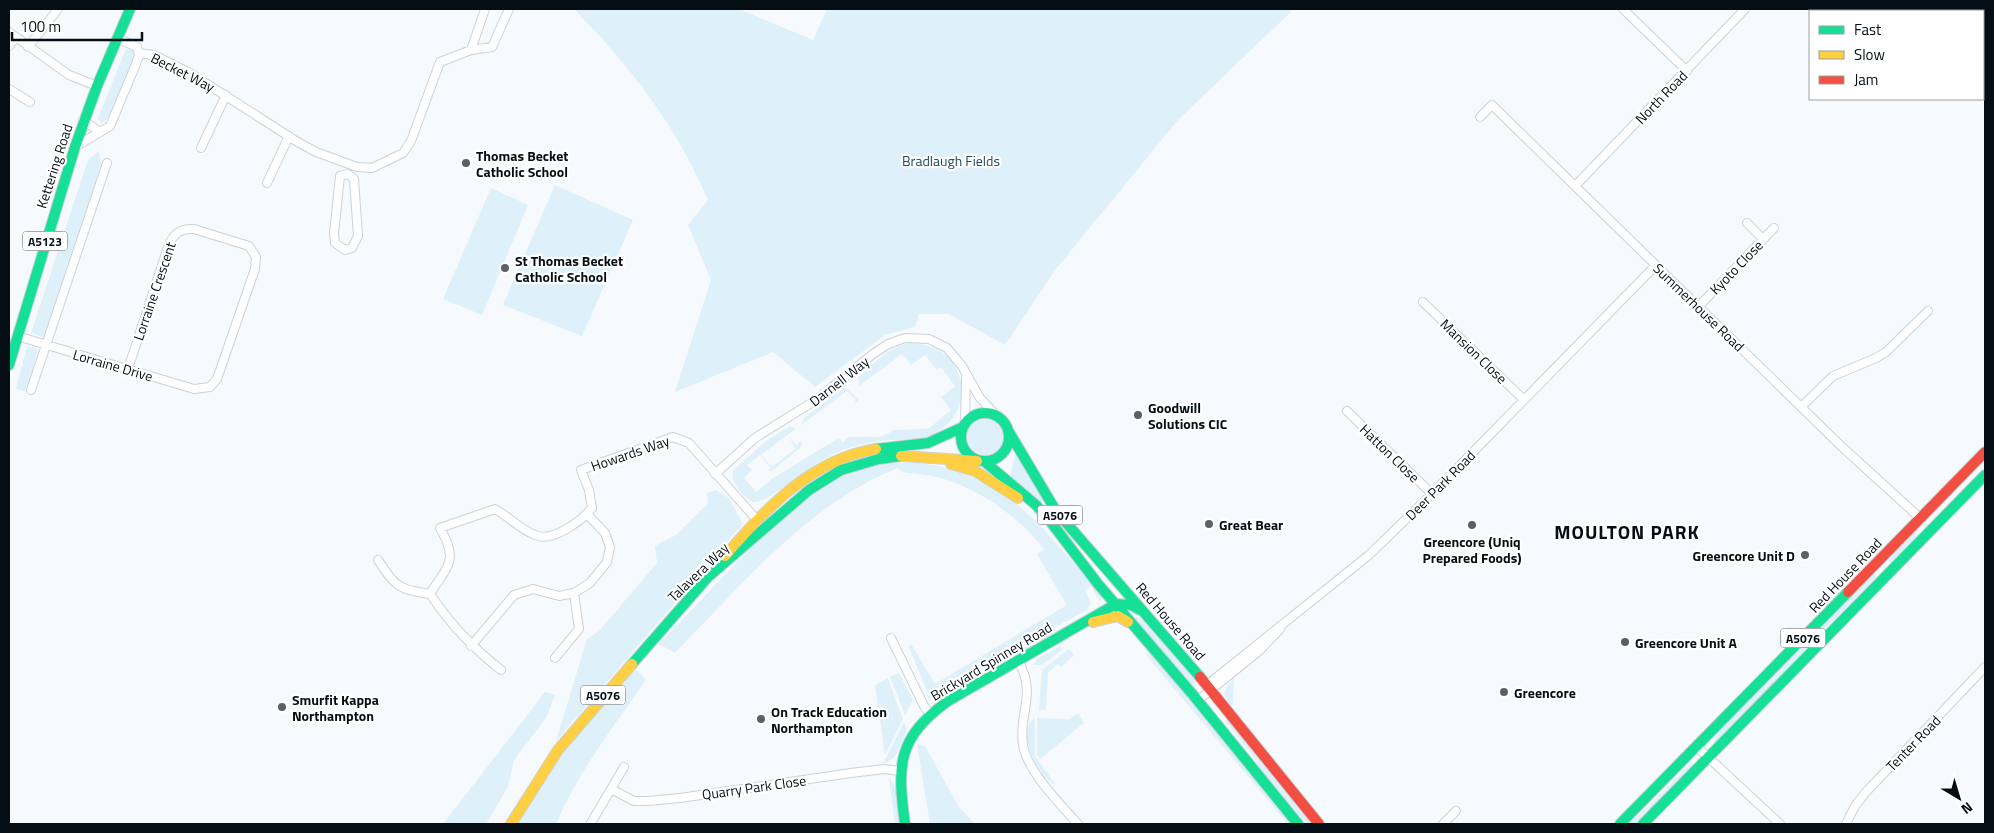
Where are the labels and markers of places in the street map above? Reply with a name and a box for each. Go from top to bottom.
place label: Thomas Becket Catholic School [476,145,568,182]
marker: Thomas Becket Catholic School [460,157,472,169]
place label: St Thomas Becket Catholic School [515,250,623,287]
marker: St Thomas Becket Catholic School [499,262,511,274]
place label: Goodwill Solutions CIC [1148,397,1228,434]
marker: Goodwill Solutions CIC [1132,409,1144,421]
place label: Great Bear [1219,514,1283,535]
marker: Great Bear [1203,518,1215,530]
marker: Greencore (Uniq Prepared Foods) [1466,519,1478,531]
place label: Greencore (Uniq Prepared Foods) [1423,531,1522,568]
place label: Greencore Unit D [1693,545,1795,566]
marker: Greencore Unit D [1799,549,1811,561]
place label: Greencore Unit A [1635,632,1737,653]
marker: Greencore Unit A [1619,636,1631,648]
place label: Greencore [1514,682,1576,703]
marker: Greencore [1498,686,1510,698]
place label: Smurfit Kappa Northampton [292,689,379,726]
marker: Smurfit Kappa Northampton [276,701,288,713]
place label: On Track Education Northampton [771,701,887,738]
marker: On Track Education Northampton [755,713,767,725]

